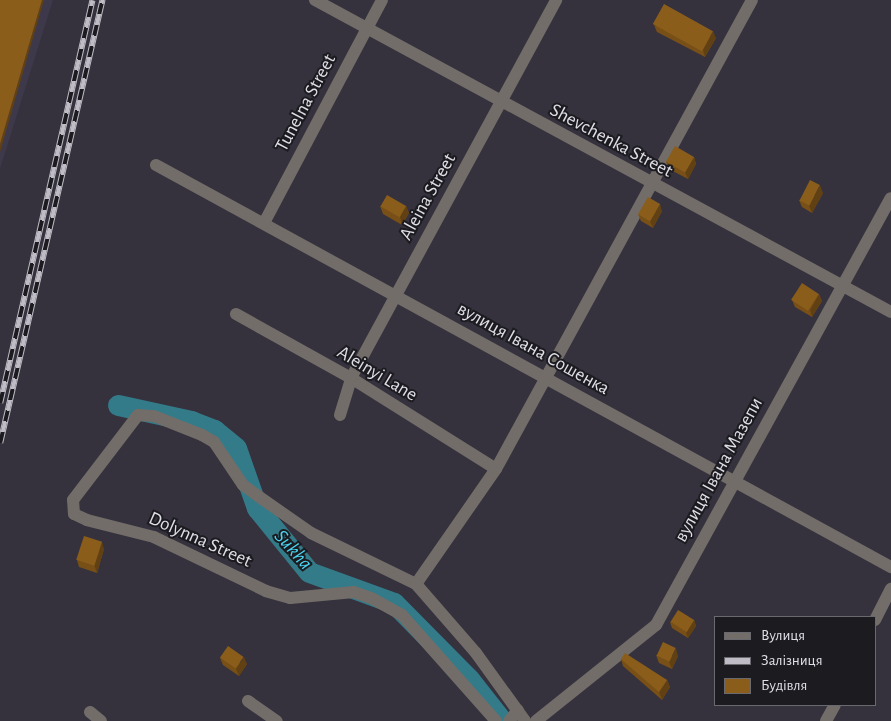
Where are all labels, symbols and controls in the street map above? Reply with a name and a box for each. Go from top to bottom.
street label: Tunelna Street [271,50,341,156]
street label: Shevchenka Street [546,99,676,183]
street label: Aleina Street [395,150,461,244]
street label: вулиця Івана Сошенка [453,298,613,400]
street label: Aleinyi Lane [333,341,421,407]
street label: вулиця Івана Мазепи [670,394,768,546]
street label: Dolynna Street [145,507,255,573]
water label: Sukha [269,525,317,575]
legend [714,616,876,706]
text: Вулиця [761,628,805,643]
text: Залізниця [761,653,822,668]
text: Будівля [761,678,807,693]

